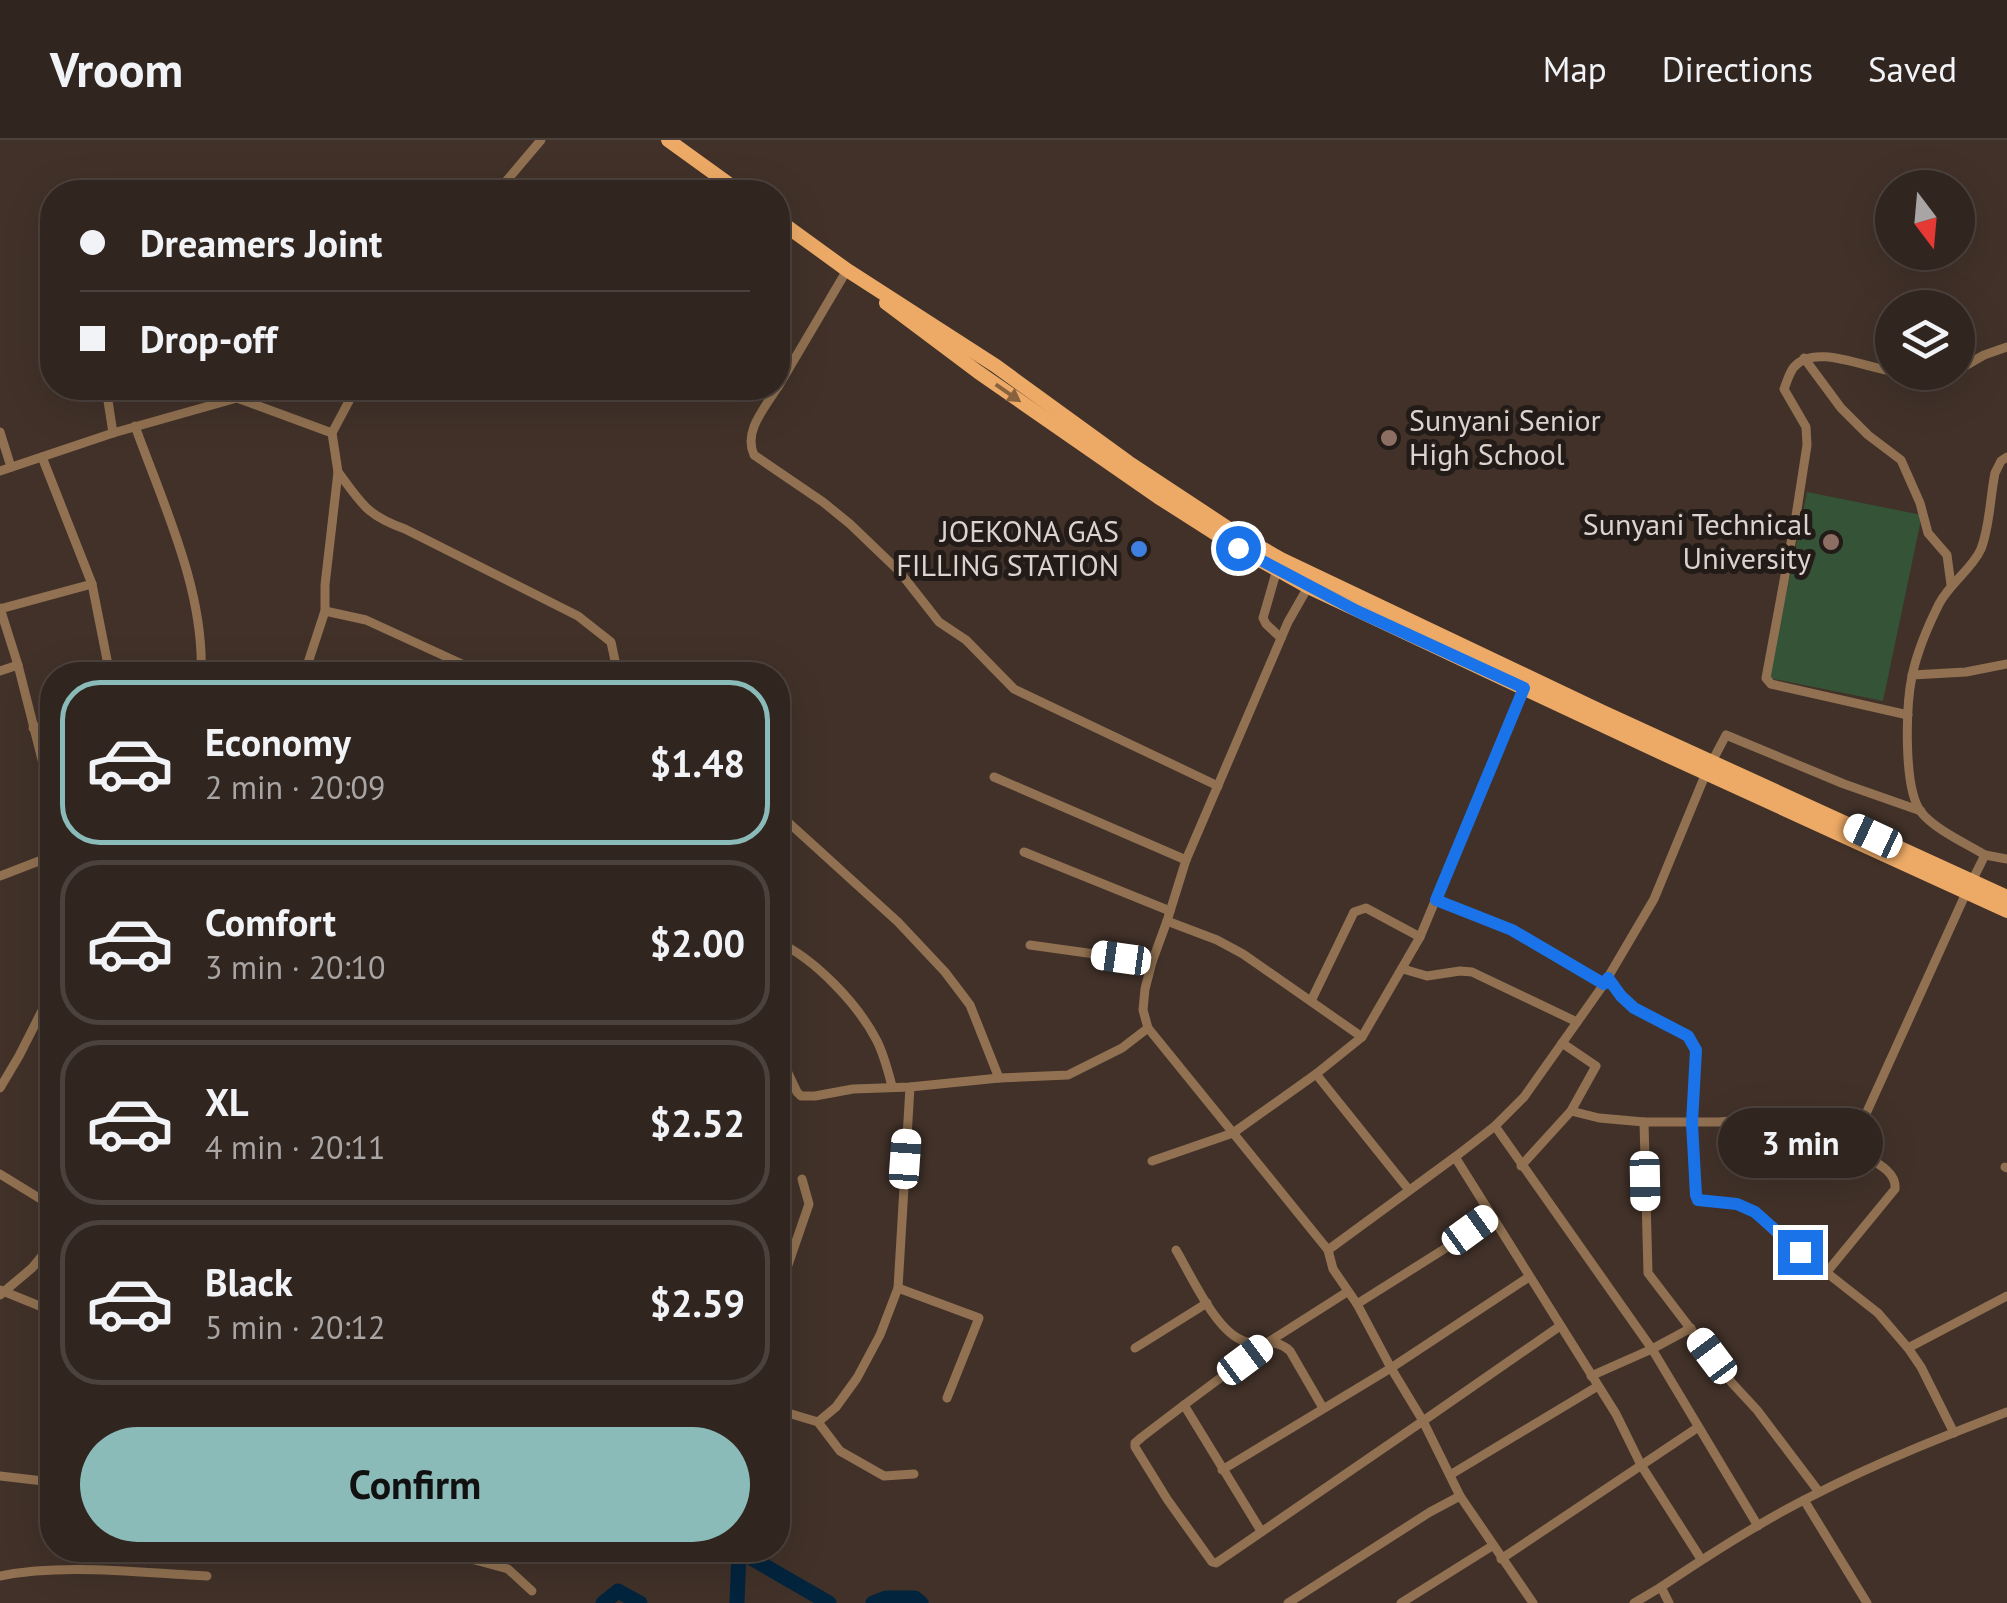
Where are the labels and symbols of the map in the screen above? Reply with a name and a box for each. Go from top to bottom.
north arrow [1875,170,1975,270]
one-way arrow [995,383,1021,402]
place label: Sunyani Senior High School [1409,400,1601,473]
marker: Sunyani Senior High School [1378,427,1400,449]
place label: Sunyani Technical University [1583,504,1811,577]
place label: JOEKONA GAS FILLING STATION [896,511,1119,584]
route start [1216,526,1261,571]
marker: Sunyani Technical University [1820,531,1842,553]
marker: JOEKONA GAS FILLING STATION [1128,538,1150,560]
car [1839,810,1907,862]
car [1089,939,1153,977]
callout: 3 min [1718,1107,1882,1177]
car [888,1128,922,1190]
car [1629,1151,1661,1211]
car [1437,1200,1503,1260]
route end [1778,1230,1823,1275]
car [1682,1323,1742,1389]
car [1212,1330,1278,1390]

